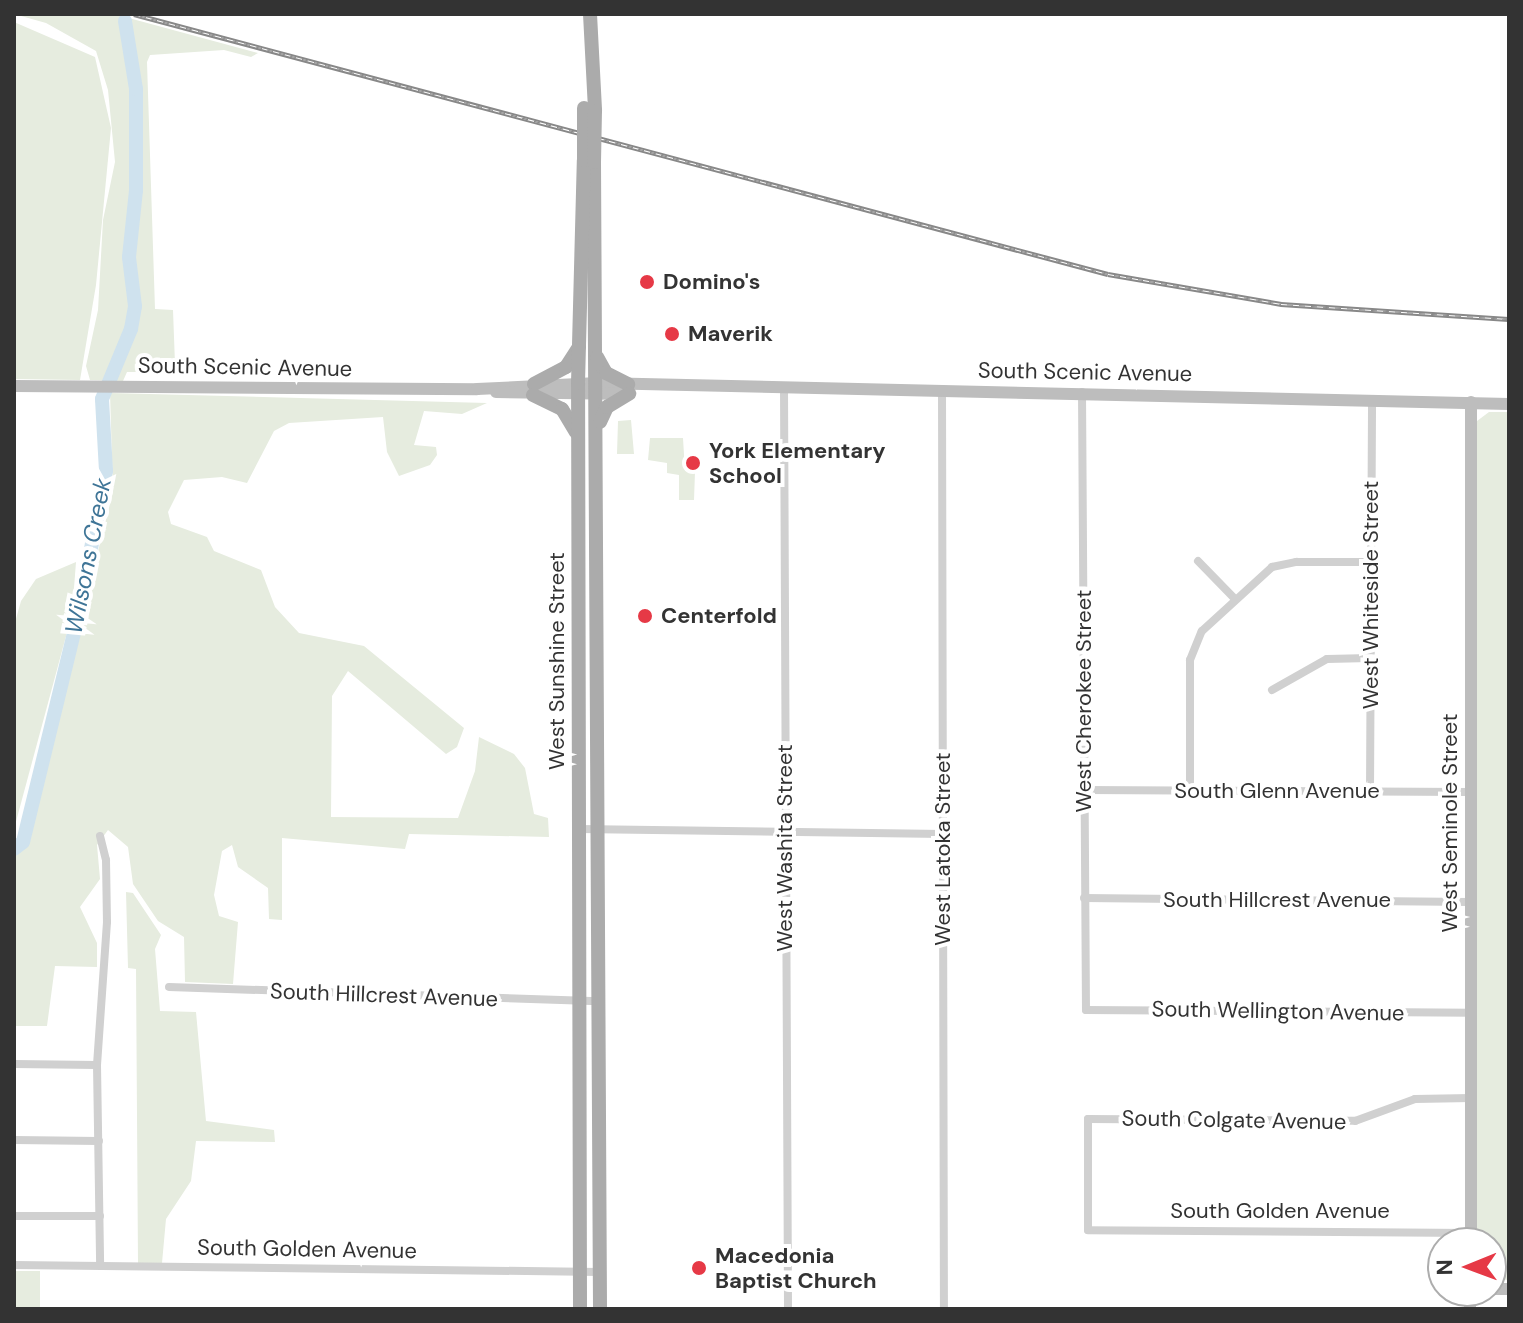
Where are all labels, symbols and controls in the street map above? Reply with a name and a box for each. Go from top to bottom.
place label: Domino's [663,269,761,295]
marker: Domino's [638,273,656,291]
place label: Maverik [688,321,773,347]
marker: Maverik [663,325,681,343]
street label: South Scenic Avenue [138,352,352,382]
street label: South Scenic Avenue [978,357,1192,387]
place label: York Elementary School [709,437,885,488]
marker: York Elementary School [684,454,702,472]
water label: Wilsons Creek [59,475,117,637]
street label: West Whiteside Street [1358,481,1384,709]
street label: West Sunshine Street [544,552,570,770]
street label: West Cherokee Street [1071,590,1097,812]
place label: Centerfold [661,603,777,629]
marker: Centerfold [636,607,654,625]
street label: West Seminole Street [1437,713,1463,933]
street label: West Washita Street [772,744,798,952]
street label: West Latoka Street [930,752,956,946]
street label: South Glenn Avenue [1174,778,1380,804]
street label: South Hillcrest Avenue [1163,887,1391,913]
street label: South Hillcrest Avenue [270,978,498,1012]
street label: South Wellington Avenue [1151,996,1405,1026]
street label: South Colgate Avenue [1121,1105,1347,1135]
street label: South Golden Avenue [1170,1198,1390,1224]
north arrow [1427,1227,1507,1307]
street label: South Golden Avenue [197,1234,417,1264]
place label: Macedonia Baptist Church [715,1242,877,1294]
marker: Macedonia Baptist Church [690,1259,708,1277]
text: N [1430,1259,1459,1276]

